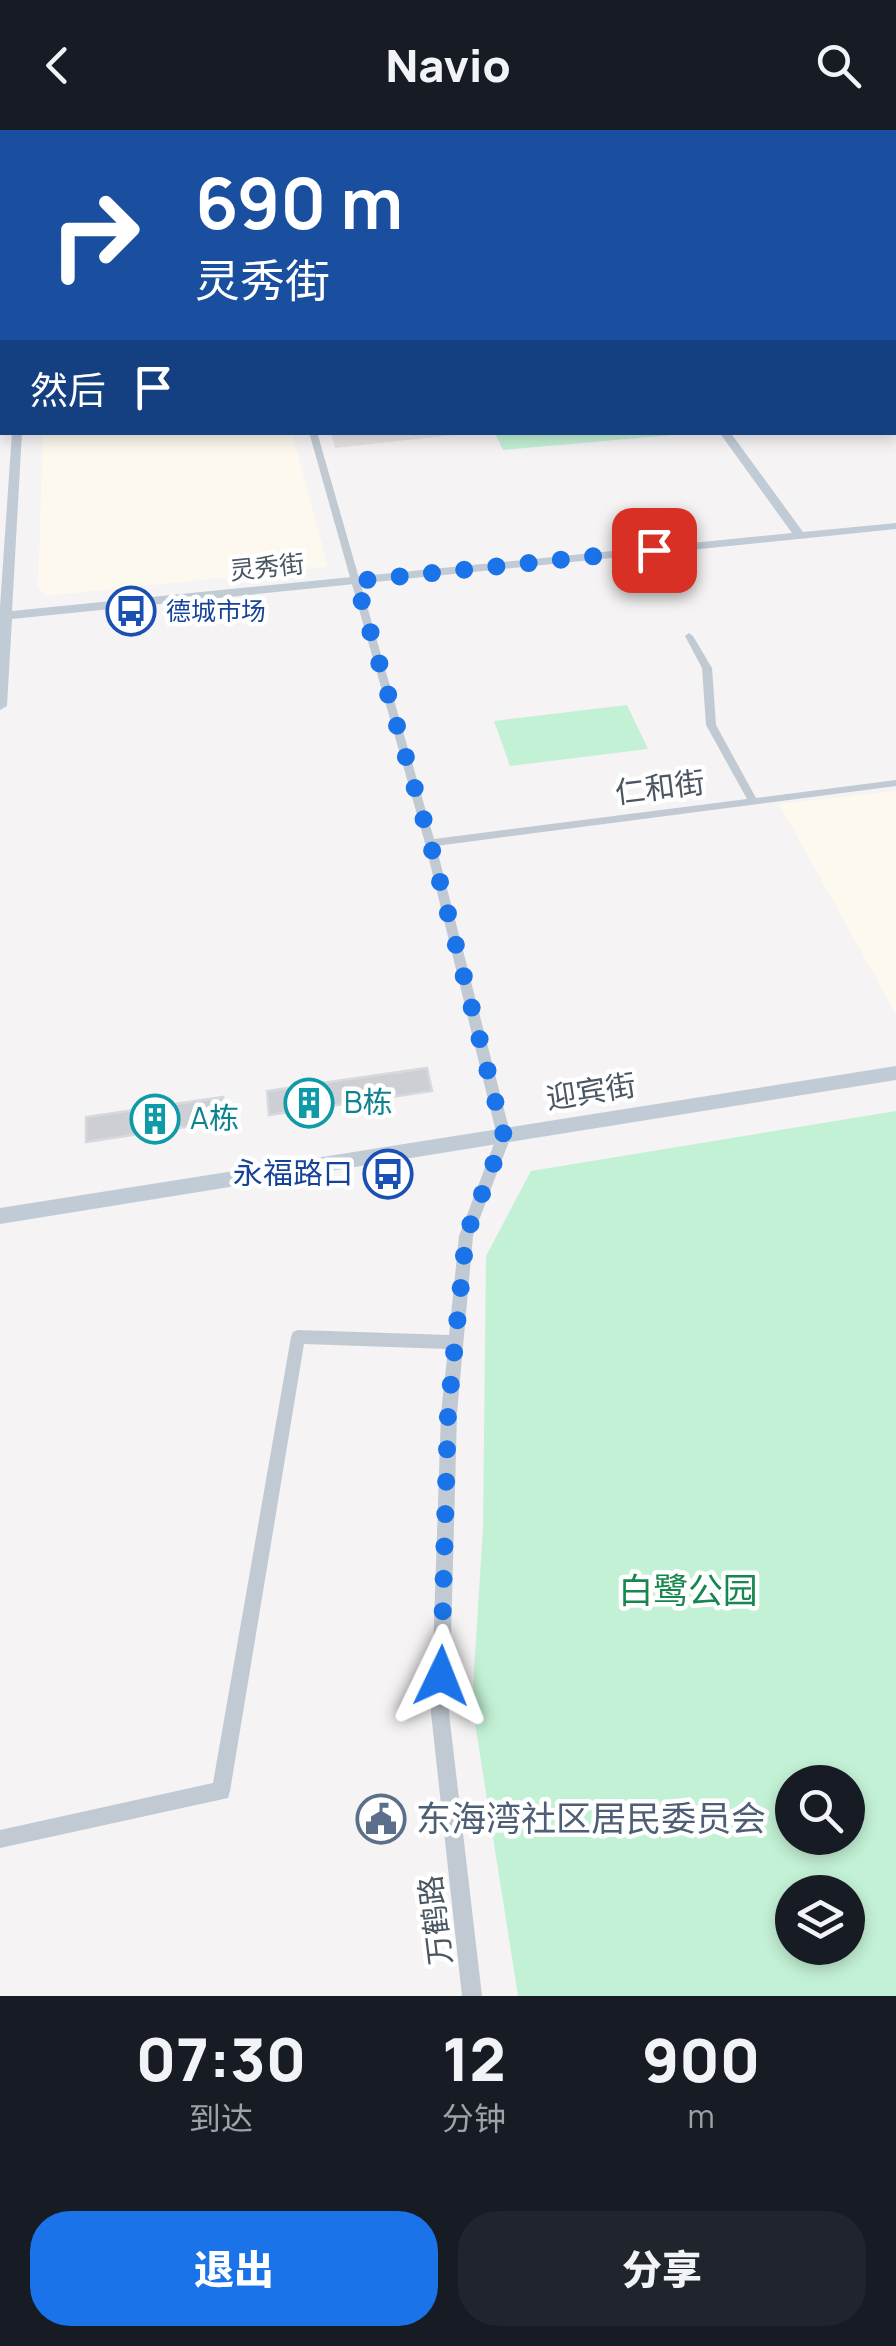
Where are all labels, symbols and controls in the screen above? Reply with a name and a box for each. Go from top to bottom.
text: Navio [385,34,511,96]
icon: back [30,38,85,93]
icon: search [811,38,866,93]
text: 690 m [195,154,403,250]
icon: right [30,170,160,300]
text: 灵秀街 [195,249,330,311]
icon: arrive [126,360,181,415]
text: 然后 [30,363,106,415]
pin [612,508,697,593]
icon: arrive [627,523,682,578]
street label: 灵秀街 [228,545,306,588]
bus stop icon: 德城市场 [105,585,157,637]
place label: 德城市场 [166,593,266,628]
street label: 仁和街 [613,761,707,812]
street label: 迎宾街 [543,1063,638,1118]
building icon: B栋 [283,1077,335,1129]
place label: B栋 [344,1081,392,1122]
building icon: A栋 [129,1093,181,1145]
place label: A栋 [190,1097,239,1138]
bus stop icon: 永福路口 [362,1148,414,1200]
place label: 永福路口 [233,1152,353,1193]
park label: 白鹭公园 [618,1566,758,1614]
position arrow [389,1624,493,1728]
map controls [775,1765,865,1965]
button: search [775,1765,865,1855]
public building icon: 东海湾社区居民委员会 [355,1793,407,1845]
place label: 东海湾社区居民委员会 [416,1794,766,1842]
street label: 万鹤路 [409,1873,460,1967]
button: layers [775,1875,865,1965]
text: 07:30 [136,2017,306,2099]
text: 12 [442,2017,506,2099]
text: 900 [642,2018,760,2100]
text: m [687,2094,715,2138]
text: 到达 [189,2096,253,2140]
text: 分钟 [442,2096,506,2140]
button: 退出 [30,2211,438,2326]
button: 分享 [458,2211,866,2326]

